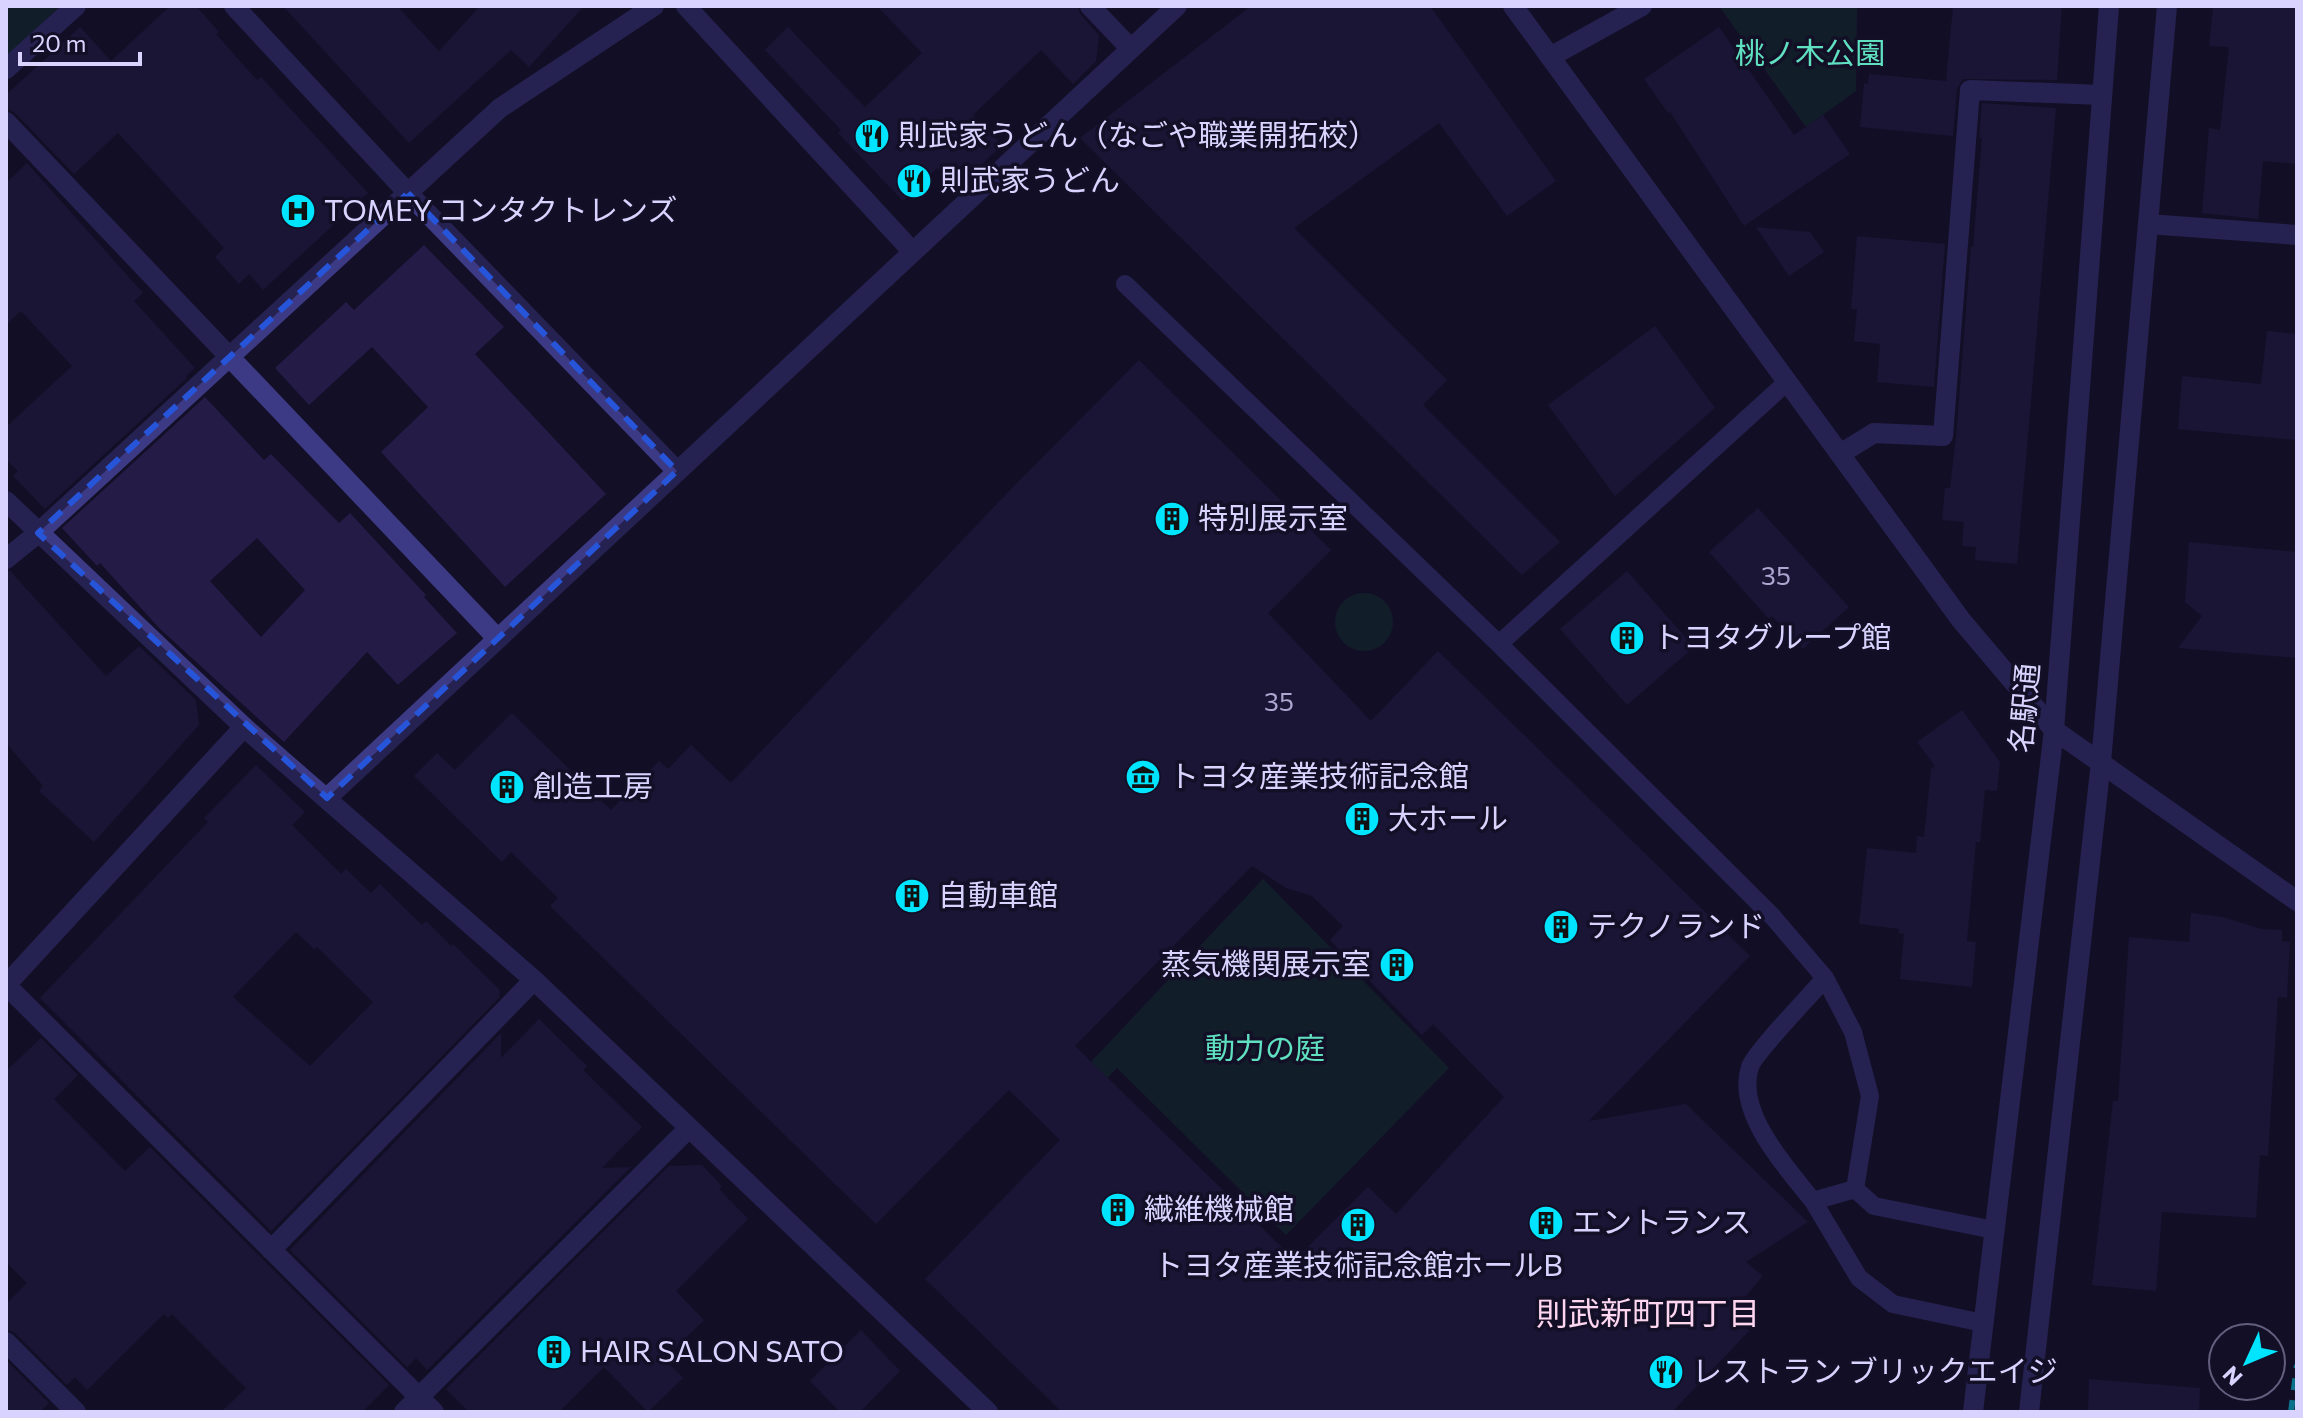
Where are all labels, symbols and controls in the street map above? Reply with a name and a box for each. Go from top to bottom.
scale bar [20,16,140,66]
text: 20 m [32,28,86,57]
park label: 桃ノ木公園 [1735,33,1885,70]
place label: 則武家うどん（なごや職業開拓校） [898,115,1378,152]
restaurant icon: 則武家うどん（なごや職業開拓校） [853,117,891,155]
place label: 則武家うどん [940,160,1120,197]
restaurant icon: 則武家うどん [895,162,933,200]
place label: TOMEY コンタクトレンズ [324,190,677,227]
hospital icon: TOMEY コンタクトレンズ [279,192,317,230]
place label: 特別展示室 [1198,498,1348,535]
building icon: 特別展示室 [1153,500,1191,538]
house number: 35 [1761,559,1791,590]
place label: トヨタグループ館 [1653,617,1891,654]
building icon: トヨタグループ館 [1608,619,1646,657]
street label: 名駅通 [2000,661,2045,754]
house number: 35 [1264,685,1294,716]
place label: トヨタ産業技術記念館 [1169,756,1469,793]
museum icon: トヨタ産業技術記念館 [1124,758,1162,796]
place label: 創造工房 [533,766,653,803]
building icon: 創造工房 [488,768,526,806]
place label: 大ホール [1388,798,1508,835]
building icon: 大ホール [1343,800,1381,838]
place label: 自動車館 [938,875,1058,912]
building icon: 自動車館 [893,877,931,915]
place label: テクノランド [1587,906,1765,943]
building icon: テクノランド [1542,908,1580,946]
place label: 蒸気機関展示室 [1161,944,1371,981]
building icon: 蒸気機関展示室 [1378,946,1416,984]
park label: 動力の庭 [1205,1028,1325,1065]
place label: 繊維機械館 [1144,1189,1294,1226]
building icon: 繊維機械館 [1099,1191,1137,1229]
place label: エントランス [1572,1202,1751,1239]
building icon: エントランス [1527,1204,1565,1242]
building icon: トヨタ産業技術記念館ホールB [1339,1206,1377,1244]
place label: トヨタ産業技術記念館ホールB [1153,1245,1563,1282]
district label: 則武新町四丁目 [1536,1292,1760,1332]
north arrow [2207,1322,2287,1402]
place label: HAIR SALON SATO [580,1331,844,1368]
building icon: HAIR SALON SATO [535,1333,573,1371]
place label: レストラン ブリックエイジ [1692,1351,2058,1388]
restaurant icon: レストラン ブリックエイジ [1647,1353,1685,1391]
text: N [2217,1361,2248,1392]

